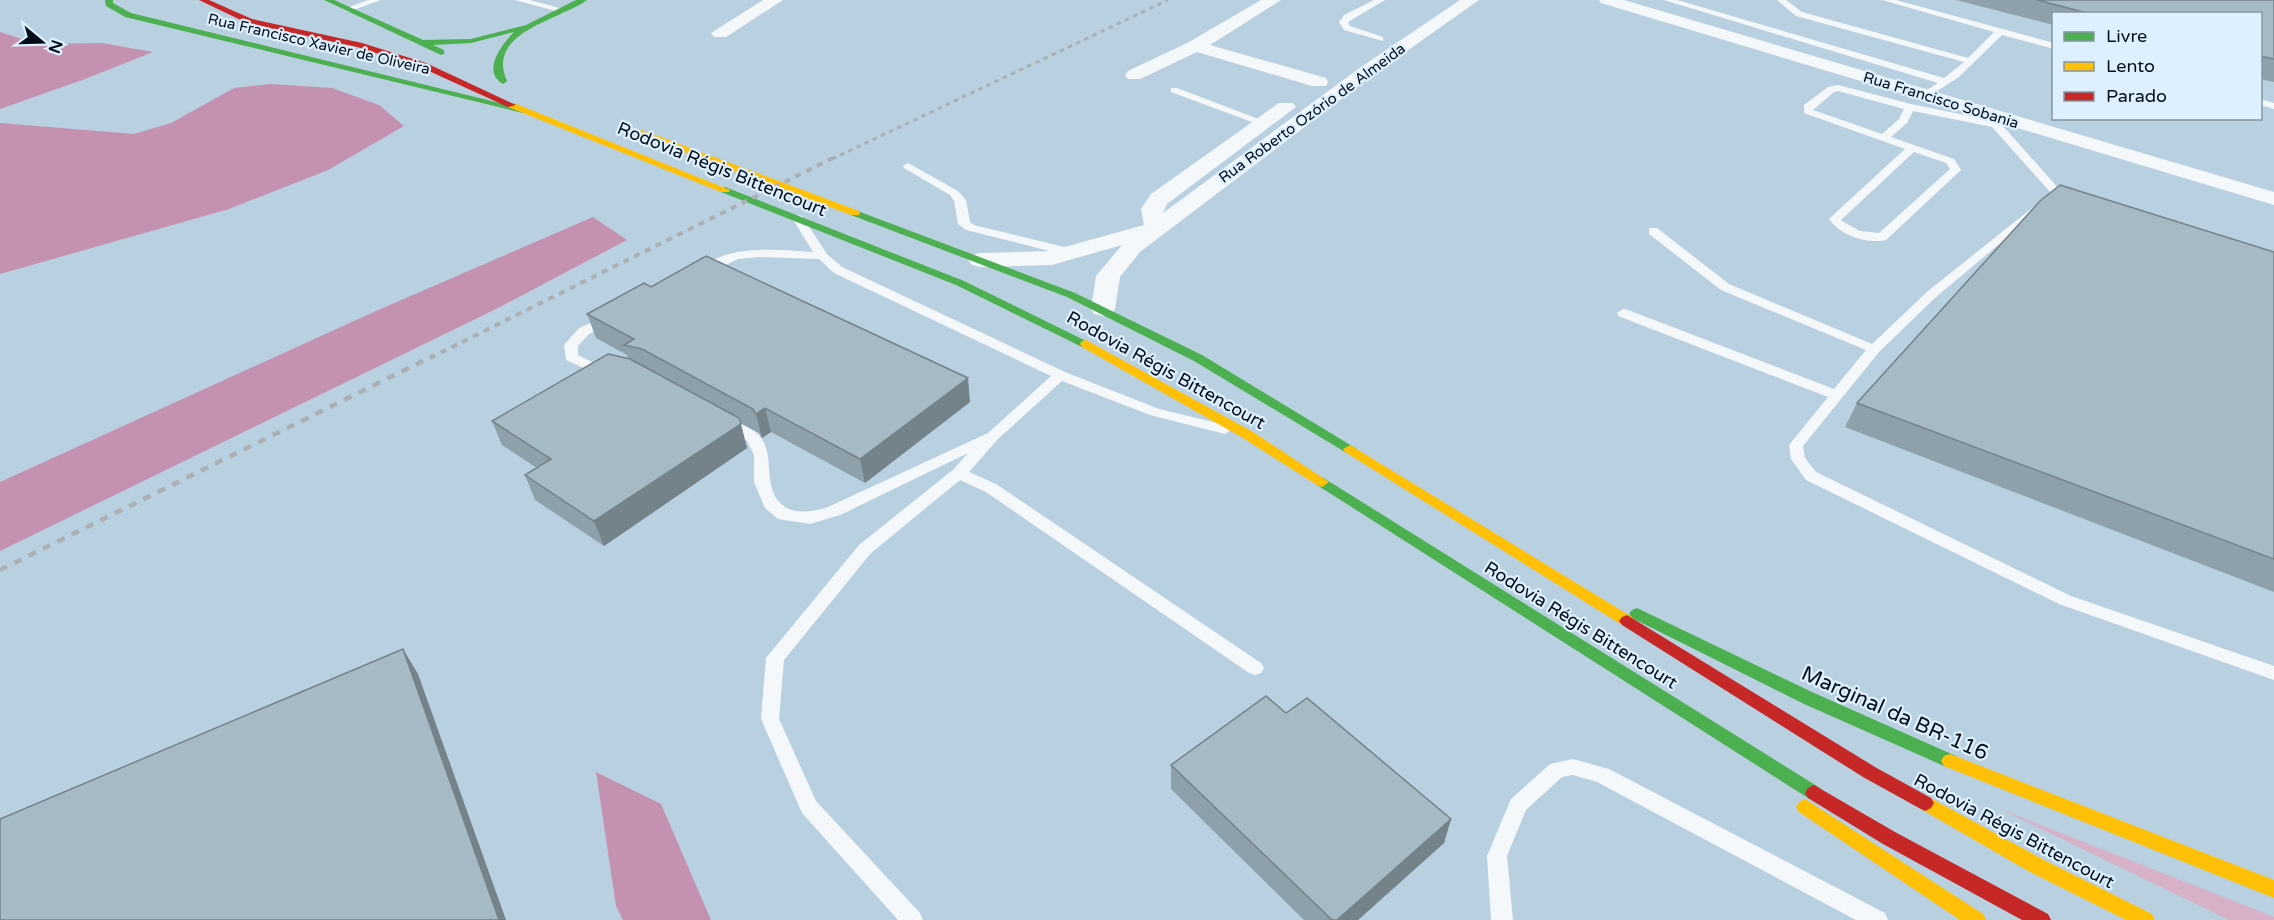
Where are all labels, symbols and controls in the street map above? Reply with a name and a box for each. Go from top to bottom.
street label: Rua Francisco Xavier de Oliveira [206,10,432,78]
north arrow [12,12,72,72]
legend [2052,12,2262,120]
text: Livre [2106,25,2147,47]
text: N [44,37,67,56]
street label: Rua Roberto Ozório de Almeida [1215,39,1409,187]
text: Lento [2106,55,2155,77]
street label: Rua Francisco Sobania [1861,68,2021,132]
text: Parado [2106,85,2167,107]
street label: Rodovia Régis Bittencourt [614,117,830,221]
street label: Rodovia Régis Bittencourt [1063,306,1269,434]
street label: Rodovia Régis Bittencourt [1480,556,1682,694]
street label: Marginal da BR-116 [1798,661,1992,766]
street label: Rodovia Régis Bittencourt [1910,769,2118,893]

